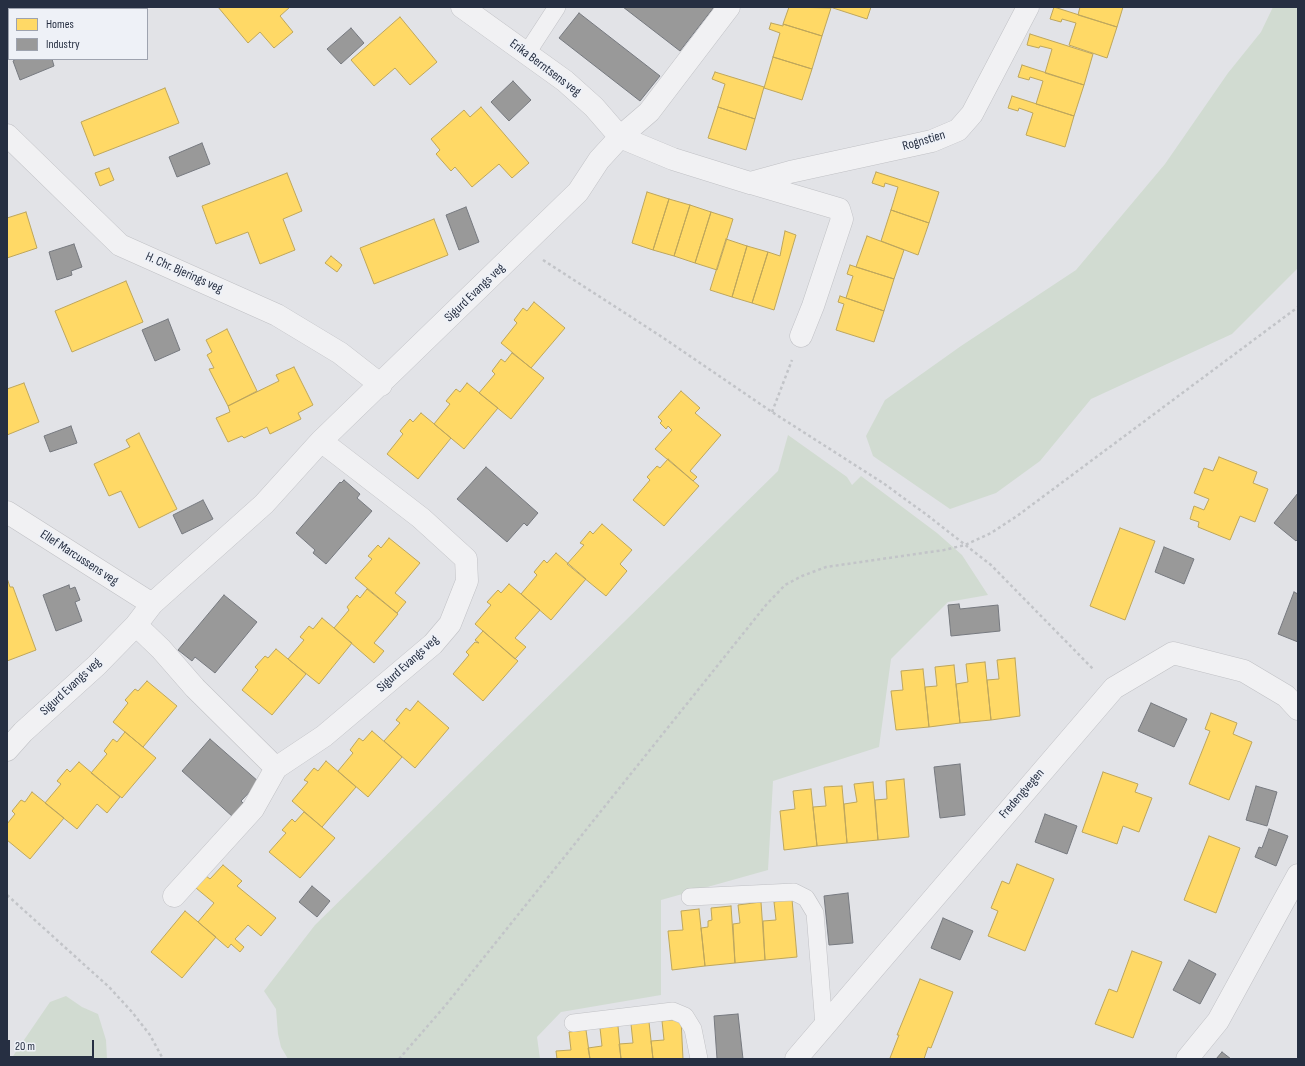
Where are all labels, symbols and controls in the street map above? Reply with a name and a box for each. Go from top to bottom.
legend [8,8,148,60]
text: Homes [46,17,74,32]
street label: Erika Berntsens veg [506,36,584,100]
text: Industry [46,37,80,52]
street label: Rognstien [901,127,947,155]
street label: H. Chr. Bjerings veg [143,249,225,297]
street label: Sigurd Evangs veg [442,260,508,326]
street label: Ellef Marcussens veg [37,527,121,589]
street label: Sigurd Evangs veg [374,632,442,696]
street label: Sigurd Evangs veg [37,655,105,719]
street label: Fredengvegen [996,766,1048,822]
scale bar [10,1032,96,1058]
text: 20 m [15,1039,35,1054]

